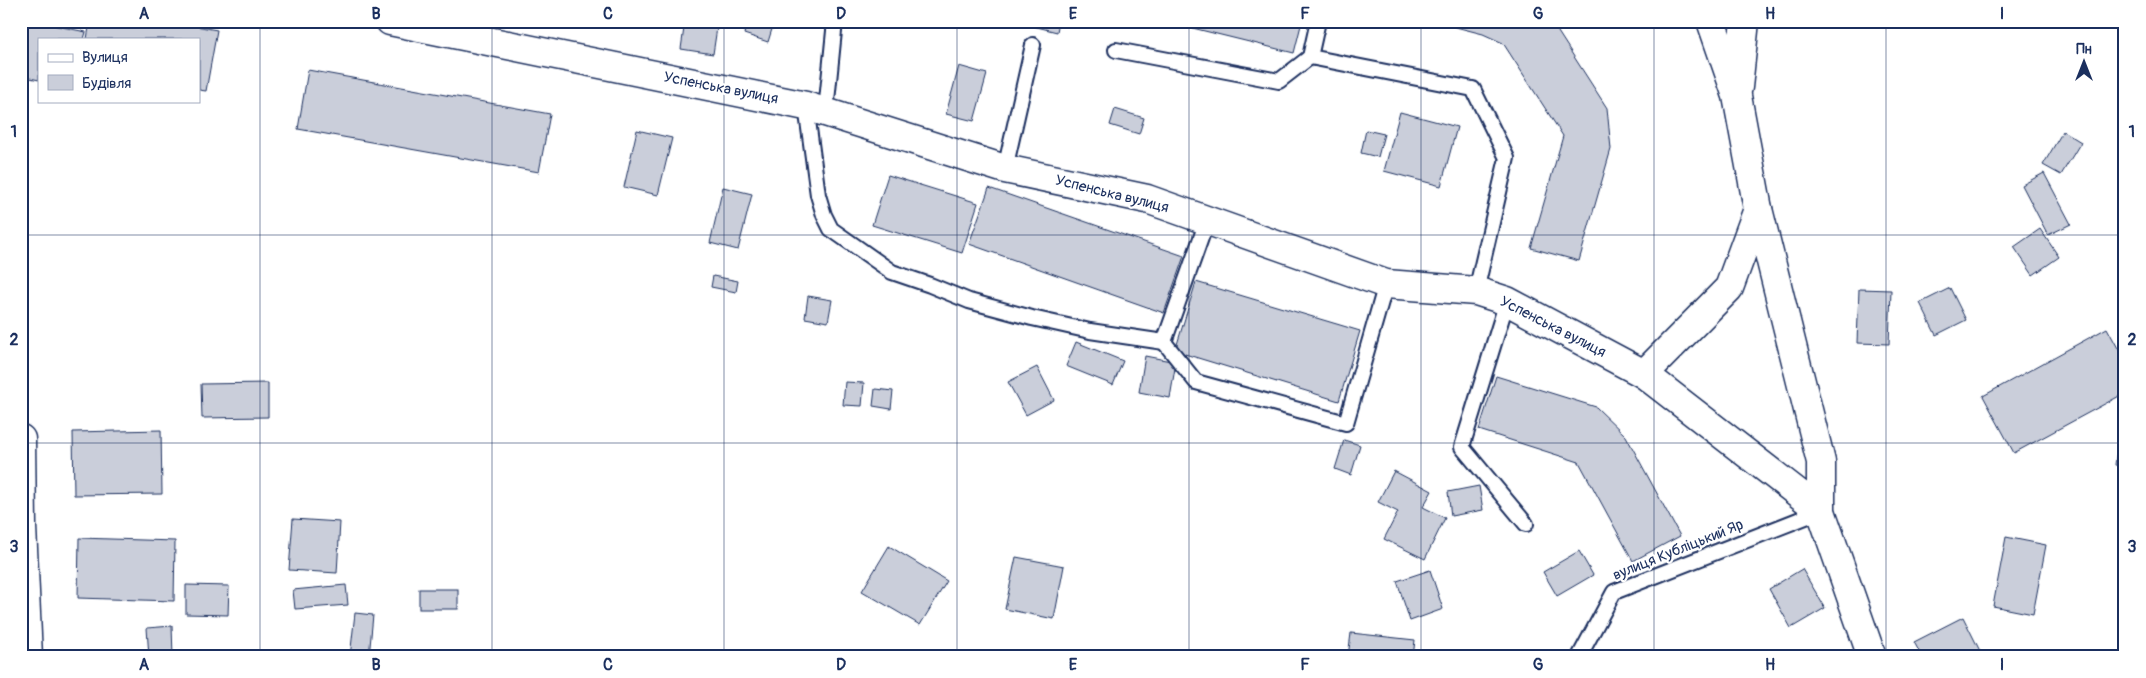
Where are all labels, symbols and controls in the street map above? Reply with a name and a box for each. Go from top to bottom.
text: A [139,4,150,24]
text: B [371,4,381,24]
text: C [603,4,613,24]
text: D [836,4,846,24]
text: E [1069,4,1078,24]
text: F [1300,4,1310,24]
text: G [1533,4,1544,24]
text: H [1765,4,1775,24]
text: I [2000,4,2004,24]
legend [38,38,200,102]
north arrow [2058,38,2108,88]
text: Пн [2076,41,2092,58]
text: Вулиця [82,48,128,67]
street label: Успенська вулиця [662,68,780,108]
text: Будівля [82,74,131,93]
text: 1 [11,122,17,142]
text: 1 [2129,122,2135,142]
street label: Успенська вулиця [1053,171,1171,217]
street label: Успенська вулиця [1497,292,1609,362]
text: 2 [10,330,19,350]
text: 2 [2128,330,2137,350]
street label: вулиця Кубліцький Яр [1610,515,1746,585]
text: 3 [10,537,19,557]
text: 3 [2128,537,2137,557]
text: A [139,655,150,675]
text: B [371,655,381,675]
text: C [603,655,613,675]
text: D [836,655,846,675]
text: E [1069,655,1078,675]
text: F [1300,655,1310,675]
text: G [1533,655,1544,675]
text: H [1765,655,1775,675]
text: I [2000,655,2004,675]

